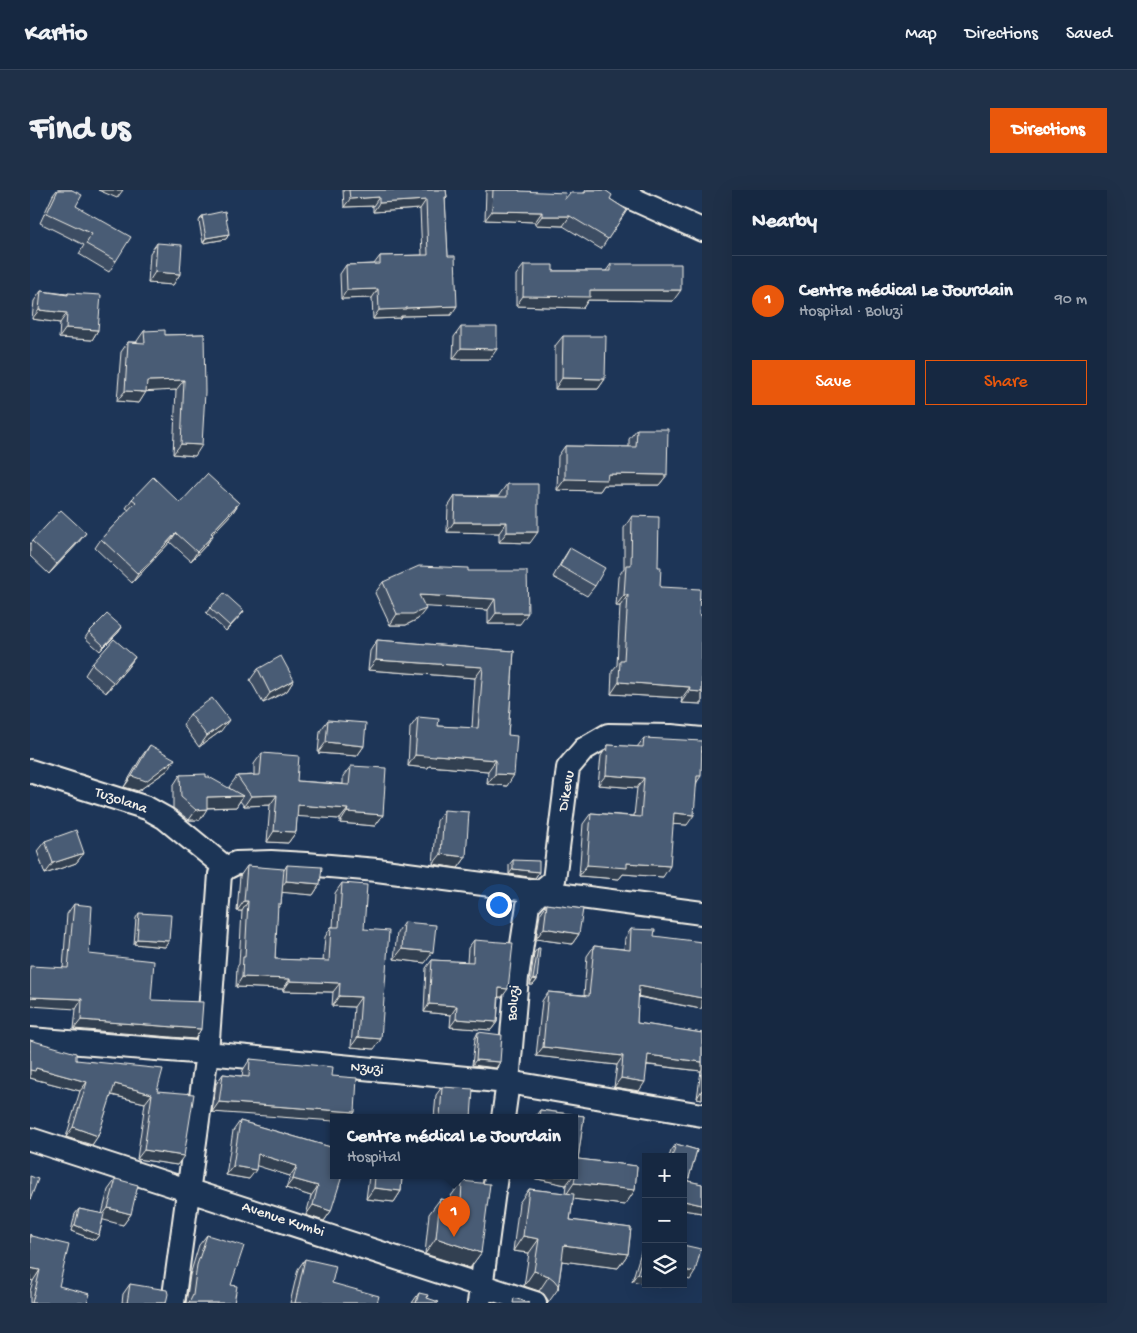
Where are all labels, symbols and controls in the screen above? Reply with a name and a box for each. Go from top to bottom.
text: Kartio [25,20,88,49]
text: Map [905,24,937,45]
text: Directions [965,24,1038,45]
text: Saved [1066,24,1112,45]
button: Directions [990,108,1107,153]
text: Find us [30,110,130,151]
text: Nearby [752,210,817,235]
text: Centre médical Le Jourdain [799,280,1013,303]
text: 1 [765,291,771,310]
text: 90 m [1055,291,1087,310]
text: Hospital · Boluzi [799,303,903,322]
button: Save [752,360,915,405]
button: Share [925,360,1087,405]
street label: Dikevu [554,769,579,814]
street label: Tuzolana [91,783,150,819]
your location [486,892,512,918]
street label: Boluzi [503,984,525,1023]
street label: Nzuzi [350,1059,384,1079]
popup [330,1114,578,1179]
text: Centre médical Le Jourdain [347,1126,561,1149]
text: Hospital [347,1149,401,1168]
map controls [642,1153,687,1288]
button: + [642,1153,687,1198]
pin: 1 [438,1196,470,1237]
street label: Avenue Kumbi [239,1198,327,1242]
button: − [642,1198,687,1243]
button: layers [642,1243,687,1288]

